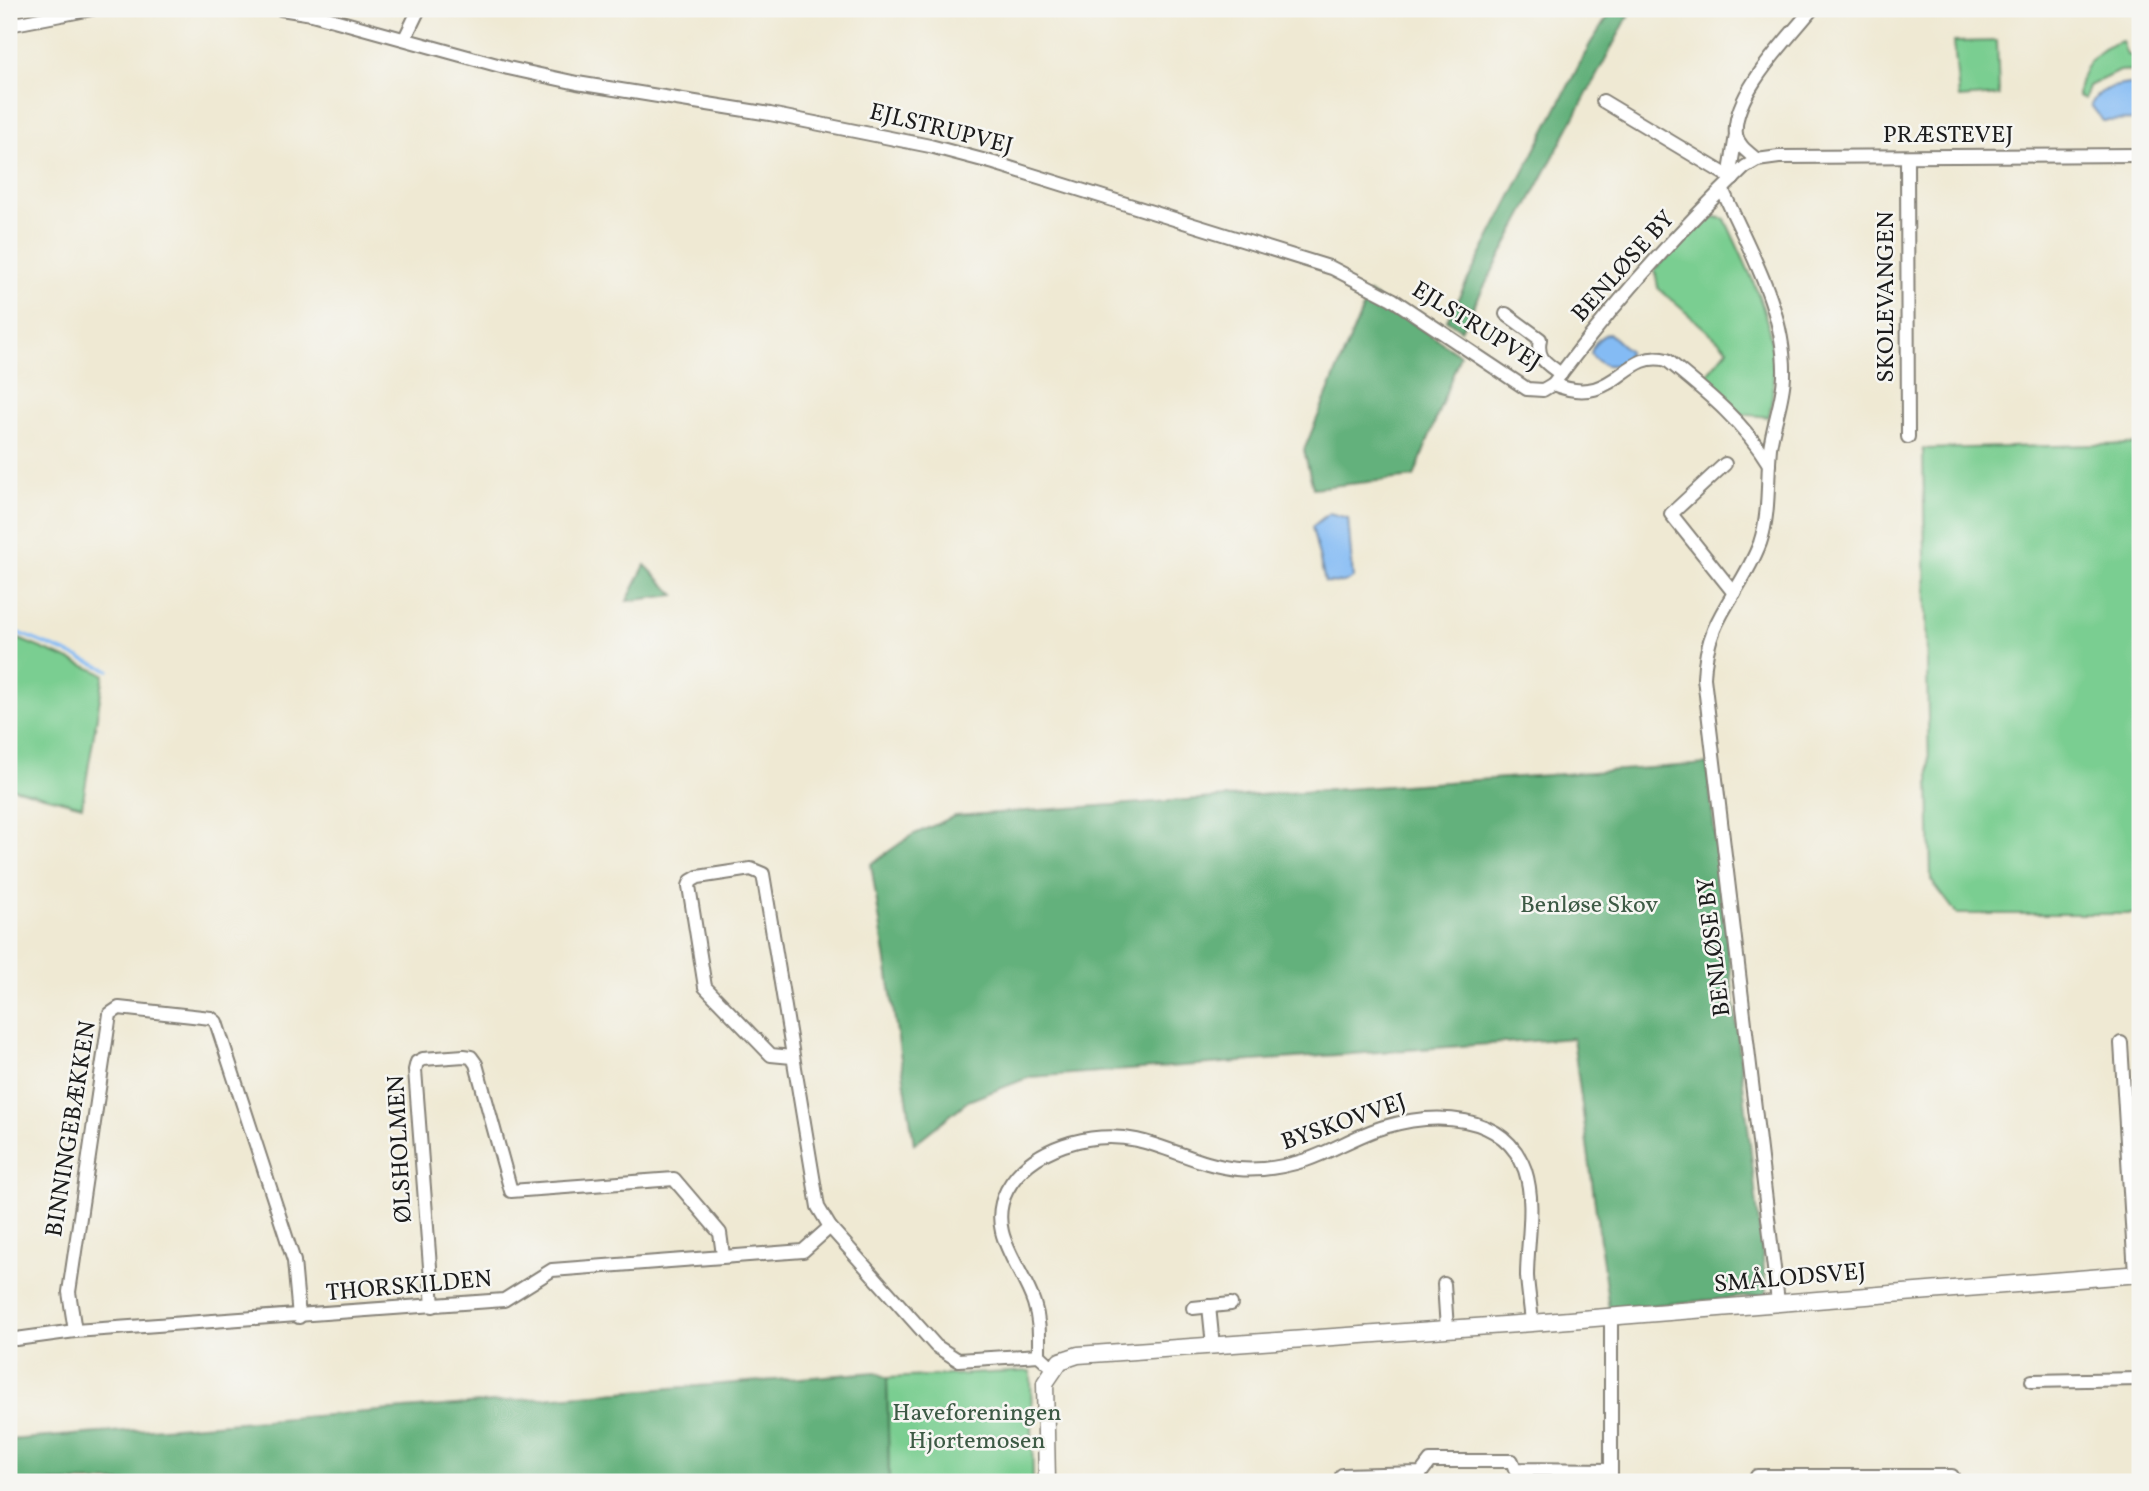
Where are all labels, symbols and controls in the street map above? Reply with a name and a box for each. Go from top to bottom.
street label: EJLSTRUPVEJ [866,96,1016,164]
street label: PRÆSTEVEJ [1883,119,2013,153]
street label: BENLØSE BY [1565,204,1683,330]
street label: SKOLEVANGEN [1870,211,1904,383]
street label: EJLSTRUPVEJ [1405,274,1547,380]
street label: BENLØSE BY [1690,875,1740,1019]
park label: Benløse Skov [1520,889,1658,923]
street label: BINNINGEBÆKKEN [38,1019,106,1239]
street label: ØLSHOLMEN [380,1074,422,1224]
street label: BYSKOVVEJ [1277,1086,1411,1160]
street label: SMÅLODSVEJ [1713,1255,1867,1303]
street label: THORSKILDEN [325,1263,493,1311]
park label: Haveforeningen Hjortemosen [892,1397,1062,1459]

